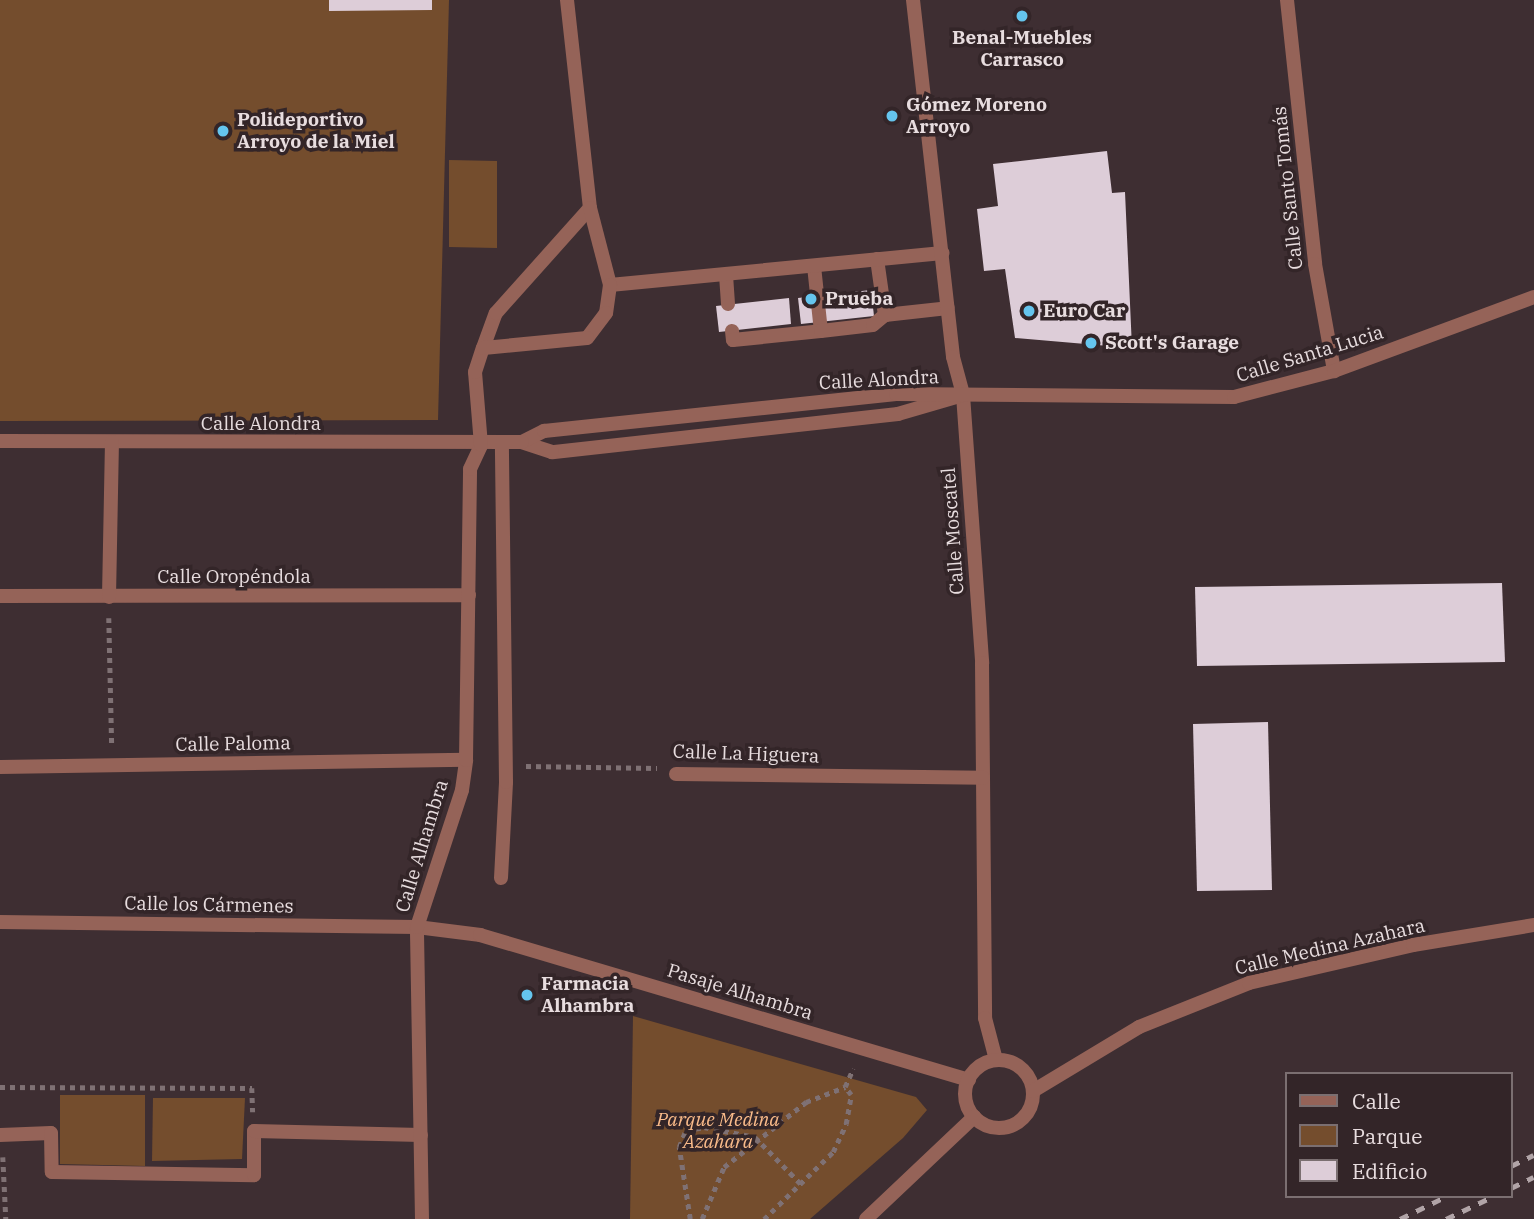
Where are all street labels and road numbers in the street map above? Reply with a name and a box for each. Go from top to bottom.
street label: Calle Santo Tomás [1268,105,1308,271]
street label: Calle Santa Lucia [1234,321,1386,387]
street label: Calle Alondra [818,365,940,395]
street label: Calle Alondra [201,413,321,435]
street label: Calle Moscatel [937,467,969,595]
street label: Calle Oropéndola [157,566,311,588]
street label: Calle Paloma [175,732,291,756]
street label: Calle La Higuera [672,740,820,768]
street label: Calle Alhambra [391,777,453,915]
street label: Calle los Cármenes [124,892,294,918]
street label: Calle Medina Azahara [1233,914,1427,980]
street label: Pasaje Alhambra [664,959,816,1025]

